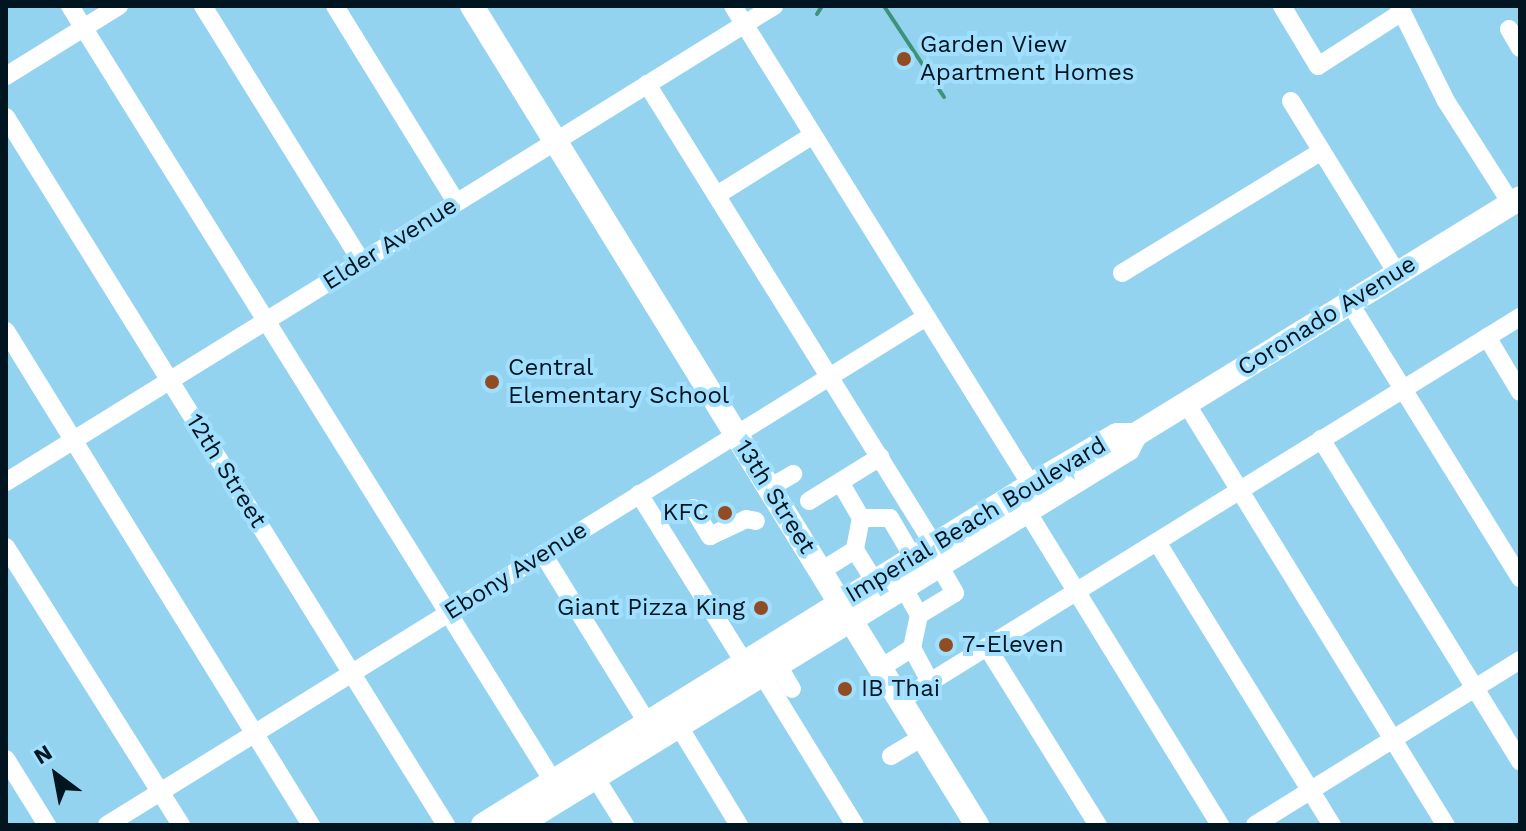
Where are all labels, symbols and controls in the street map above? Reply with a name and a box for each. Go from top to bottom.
place label: Garden View Apartment Homes [920,31,1134,87]
marker: Garden View Apartment Homes [895,50,913,68]
street label: Elder Avenue [317,191,463,297]
street label: Coronado Avenue [1232,249,1422,383]
place label: Central Elementary School [508,354,730,410]
marker: Central Elementary School [483,373,501,391]
street label: 12th Street [180,409,272,533]
street label: Imperial Beach Boulevard [840,431,1112,609]
street label: 13th Street [729,435,821,559]
place label: KFC [662,499,709,527]
marker: KFC [716,504,734,522]
street label: Ebony Avenue [439,515,593,627]
place label: Giant Pizza King [557,594,745,622]
marker: Giant Pizza King [752,599,770,617]
place label: 7-Eleven [962,631,1064,659]
marker: 7-Eleven [937,636,955,654]
place label: IB Thai [861,675,941,703]
marker: IB Thai [836,680,854,698]
north arrow [16,735,96,815]
text: N [29,739,57,769]

